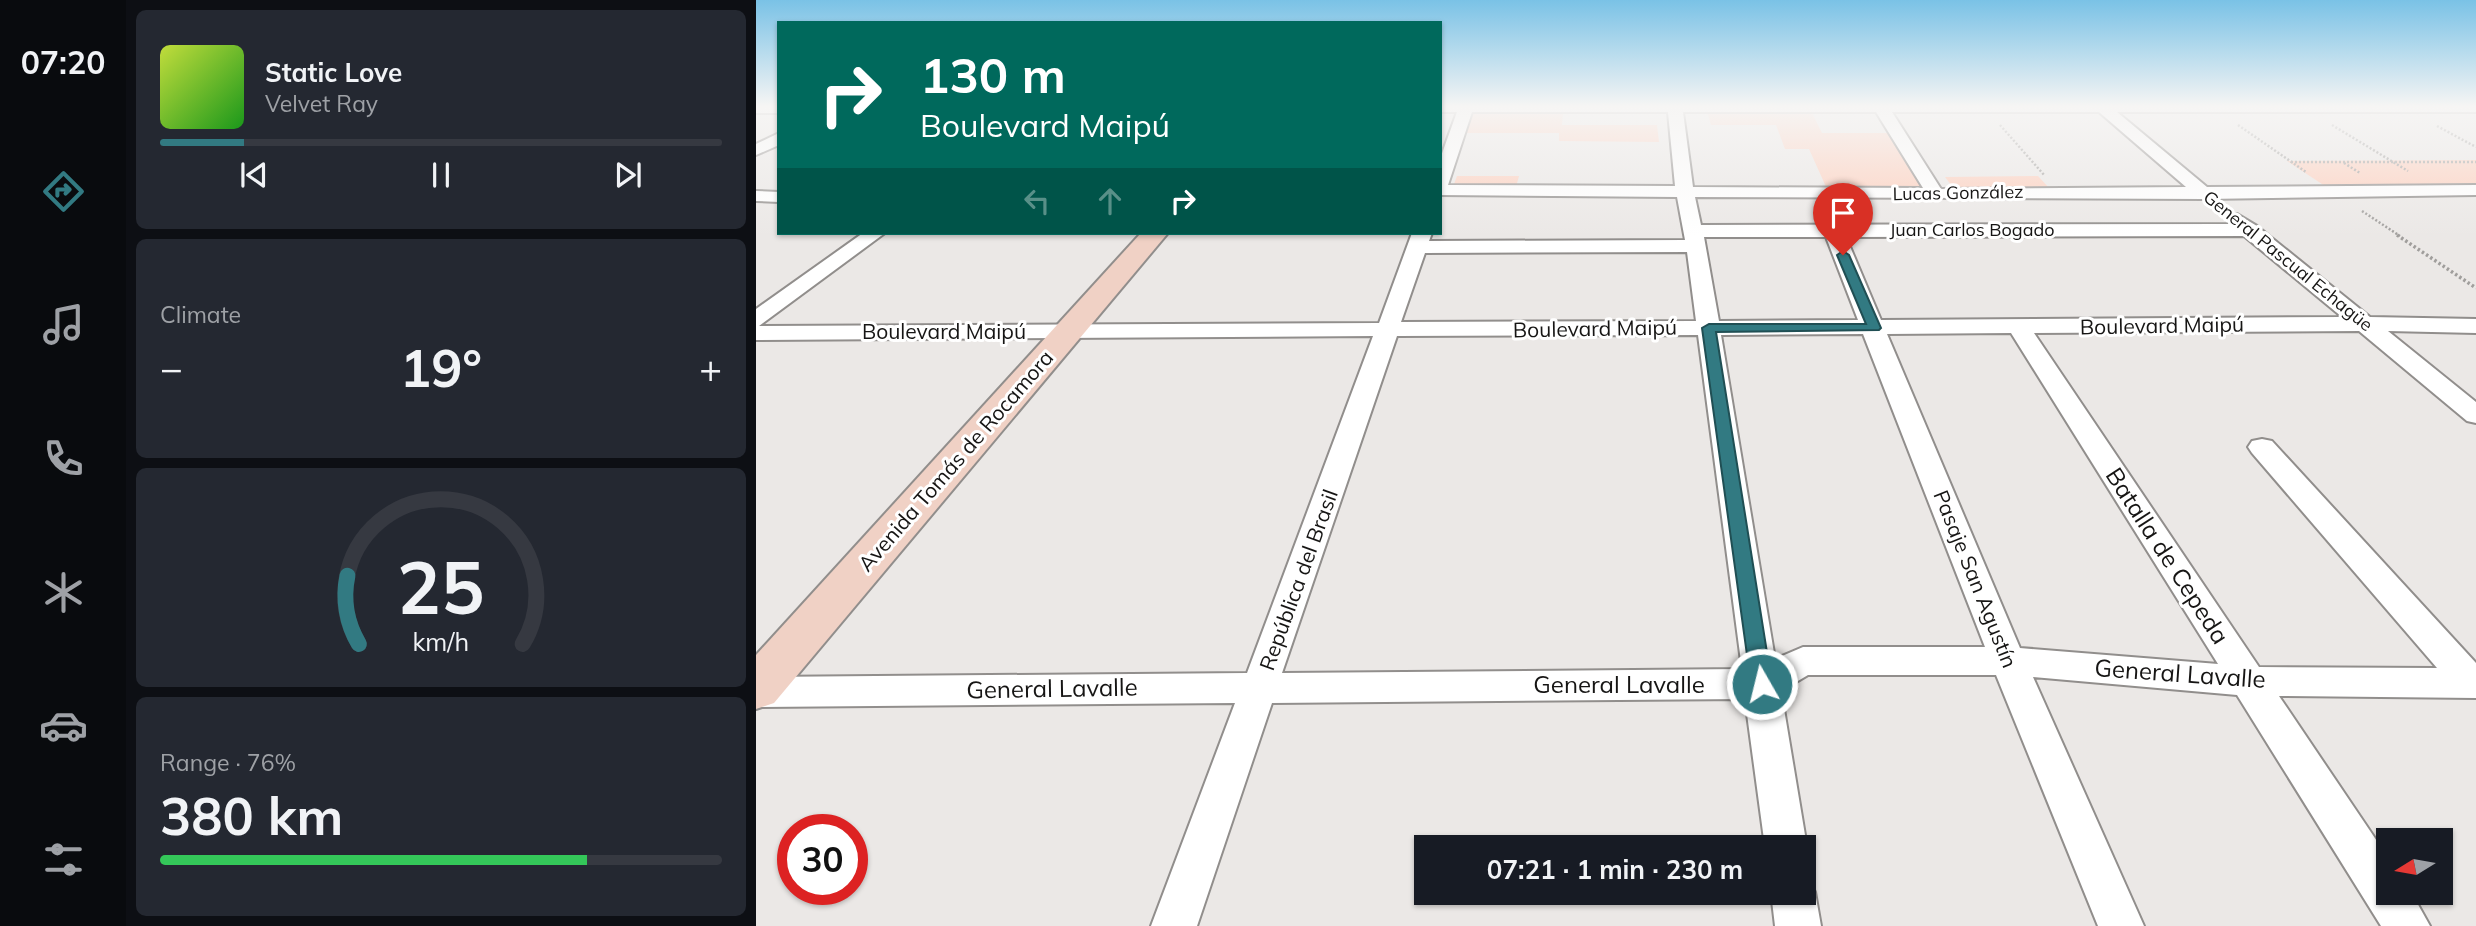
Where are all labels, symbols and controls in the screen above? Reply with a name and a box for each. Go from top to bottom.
text: 07:20 [21,42,105,82]
text: 130 m [920,44,1066,105]
icon: right [805,49,896,140]
text: Static Love [265,56,402,89]
text: Velvet Ray [265,89,378,118]
text: Boulevard Maipú [920,105,1170,145]
icon: previous [235,156,273,194]
icon: pause [422,156,460,194]
icon: next [609,156,647,194]
icon: directions [39,167,88,216]
street label: Lucas González [1892,180,2024,205]
icon: left [1018,182,1056,220]
icon: ahead [1091,182,1129,220]
icon: right [1164,182,1202,220]
pin [1813,183,1873,255]
street label: General Pascual Echagüe [2199,185,2378,336]
icon: arrive [1824,194,1862,232]
street label: Juan Carlos Bogado [1889,218,2055,241]
icon: music [39,300,88,349]
text: Climate [160,300,241,329]
street label: Boulevard Maipú [2080,311,2244,339]
street label: Boulevard Maipú [1513,314,1677,342]
street label: Boulevard Maipú [862,318,1026,344]
text: 19° [400,335,482,400]
text: − [160,344,183,392]
text: + [699,344,722,392]
street label: Avenida Tomás de Rocamora [852,344,1058,576]
icon: phone [39,434,88,483]
street label: Batalla de Cepeda [2100,462,2236,649]
street label: República del Brasil [1253,486,1343,674]
street label: Pasaje San Agustín [1928,486,2023,671]
text: 25 [397,541,485,632]
icon: climate [39,568,88,617]
text: km/h [413,625,469,656]
position arrow [1725,647,1799,721]
street label: General Lavalle [2094,652,2267,694]
street label: General Lavalle [1533,669,1705,699]
street label: General Lavalle [966,672,1138,704]
icon: car [39,701,88,750]
text: Range · 76% [160,748,296,777]
text: 380 km [160,783,343,848]
speed limit sign: 30 [777,814,868,905]
north arrow [2376,828,2454,905]
map controls [2376,828,2453,905]
icon: filters [39,835,88,884]
text: 07:21 · 1 min · 230 m [1487,853,1743,886]

